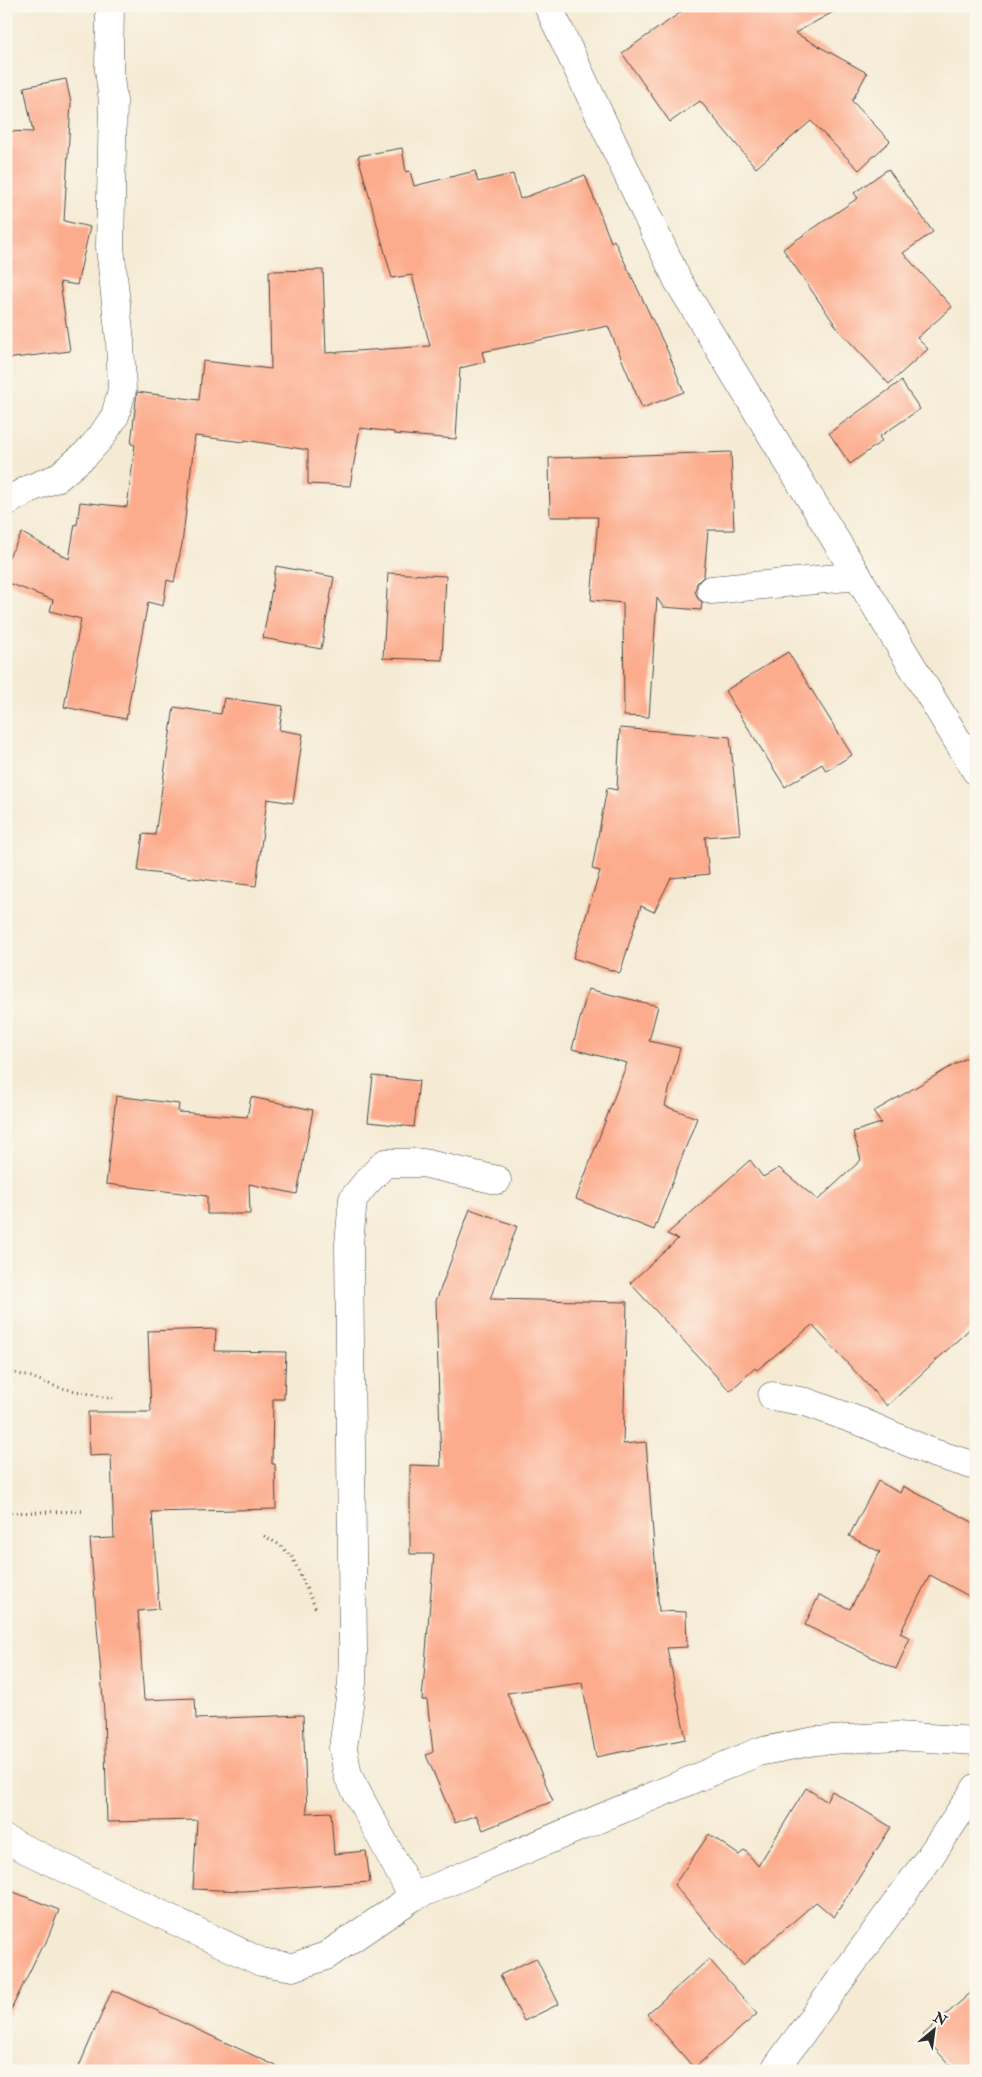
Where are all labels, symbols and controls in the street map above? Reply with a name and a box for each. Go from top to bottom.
north arrow [910,2004,960,2054]
text: N [930,2008,950,2030]

